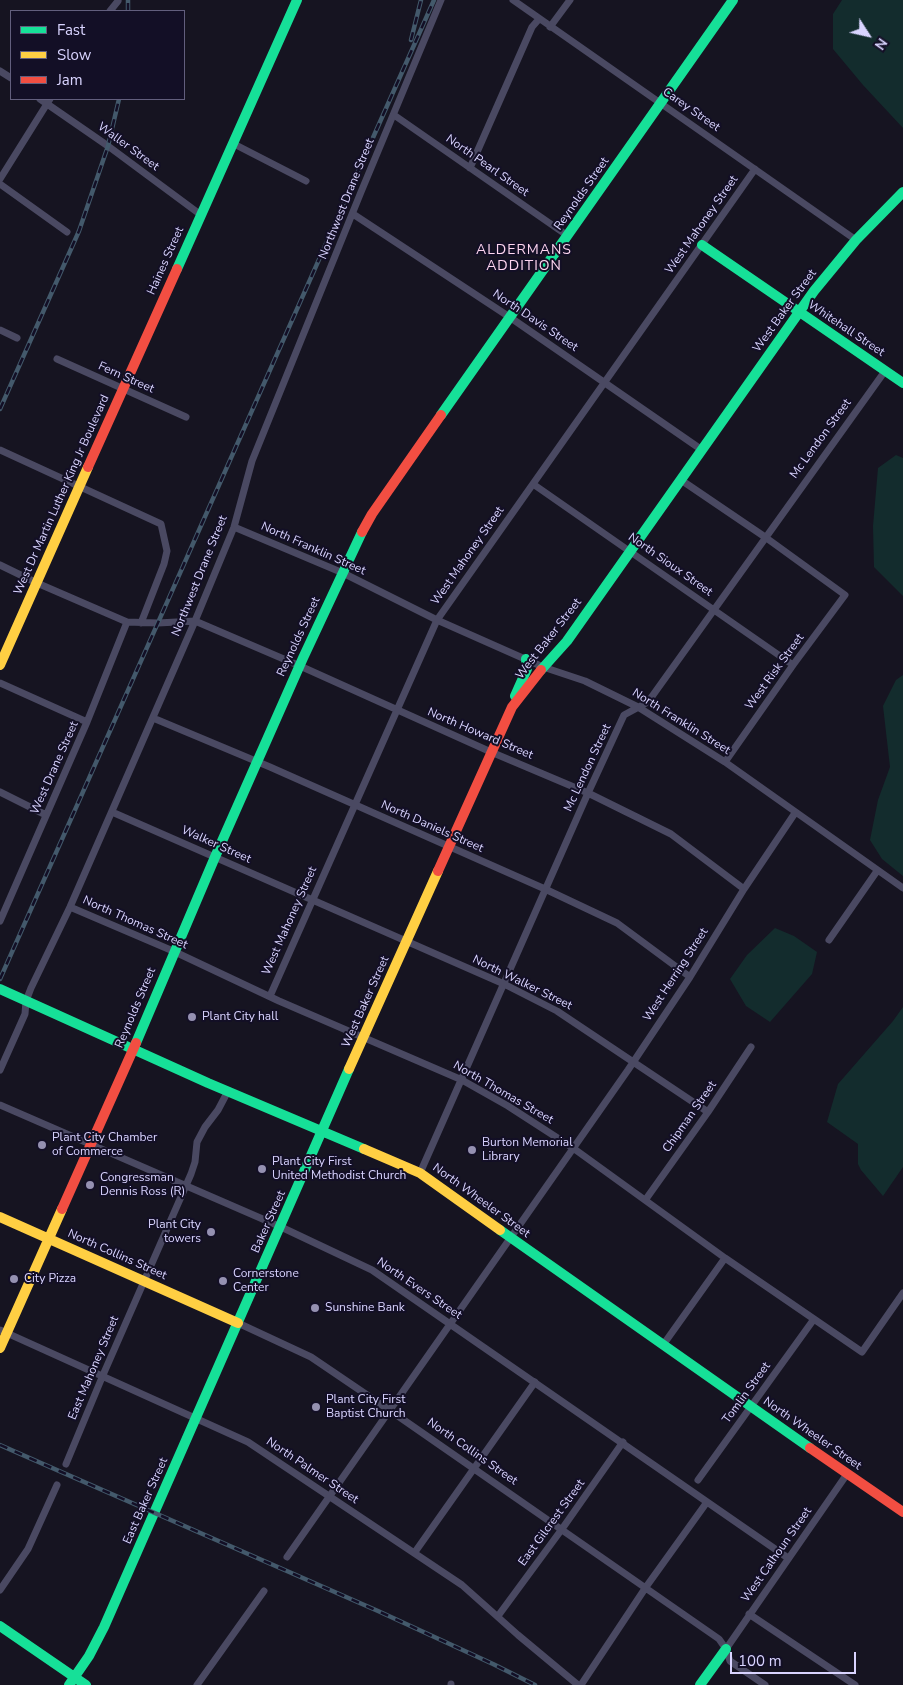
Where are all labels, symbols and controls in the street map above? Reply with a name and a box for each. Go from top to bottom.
legend [10,10,185,100]
north arrow [843,10,893,60]
text: Fast [57,20,85,40]
text: N [870,34,891,54]
text: Slow [57,45,91,65]
text: Jam [57,70,83,90]
street label: Carey Street [660,85,722,135]
street label: Waller Street [94,120,162,174]
street label: North Pearl Street [443,132,531,200]
street label: Northwest Drane Street [316,136,378,262]
street label: Reynolds Street [551,155,613,233]
street label: West Mahoney Street [663,173,741,277]
street label: Haines Street [145,225,187,297]
district label: ALDERMANS ADDITION [475,243,573,276]
street label: West Baker Street [750,267,820,355]
street label: North Davis Street [490,287,580,355]
street label: Whitehall Street [805,298,887,360]
street label: Fern Street [96,359,156,397]
street label: West Dr Martin Luther King Jr Boulevard [11,393,113,597]
street label: Mc Lendon Street [787,396,855,482]
street label: West Mahoney Street [429,504,507,608]
street label: Northwest Drane Street [169,513,231,639]
street label: North Franklin Street [258,519,368,579]
street label: North Sioux Street [625,530,715,600]
street label: Reynolds Street [274,595,324,679]
street label: West Baker Street [513,596,585,682]
street label: West Risk Street [743,631,807,713]
street label: North Franklin Street [629,686,733,758]
street label: North Howard Street [425,705,535,763]
street label: West Drane Street [28,719,82,817]
street label: Mc Lendon Street [561,722,615,814]
street label: North Daniels Street [379,798,485,856]
street label: Walker Street [179,823,253,867]
street label: West Mahoney Street [260,865,320,977]
street label: North Thomas Street [80,893,190,953]
street label: West Herring Street [640,926,712,1024]
street label: North Walker Street [470,953,574,1013]
street label: West Baker Street [339,954,393,1050]
street label: Reynolds Street [113,966,159,1050]
place label: Plant City hall [202,1010,278,1024]
marker: Plant City hall [186,1011,198,1023]
street label: North Thomas Street [450,1058,556,1128]
street label: Chipman Street [660,1078,720,1156]
place label: Plant City Chamber of Commerce [52,1131,157,1159]
place label: Burton Memorial Library [482,1136,573,1164]
marker: Plant City Chamber of Commerce [36,1139,48,1151]
marker: Burton Memorial Library [466,1144,478,1156]
place label: Plant City First United Methodist Church [272,1155,406,1183]
street label: North Wheeler Street [429,1161,533,1241]
marker: Plant City First United Methodist Church [256,1163,268,1175]
place label: Congressman Dennis Ross (R) [100,1171,185,1199]
marker: Congressman Dennis Ross (R) [84,1179,96,1191]
street label: Baker Street [249,1189,289,1255]
place label: Plant City towers [148,1218,201,1246]
marker: Plant City towers [205,1226,217,1238]
street label: North Collins Street [65,1227,169,1283]
street label: North Evers Street [374,1255,464,1323]
place label: Cornerstone Center [233,1267,299,1295]
place label: City Pizza [24,1272,76,1286]
marker: City Pizza [8,1273,20,1285]
marker: Cornerstone Center [217,1275,229,1287]
place label: Sunshine Bank [325,1301,405,1315]
marker: Sunshine Bank [309,1302,321,1314]
street label: East Mahoney Street [66,1314,122,1422]
street label: Tomlin Street [720,1360,774,1426]
place label: Plant City First Baptist Church [326,1393,406,1421]
street label: North Wheeler Street [760,1395,864,1473]
marker: Plant City First Baptist Church [310,1401,322,1413]
street label: North Collins Street [424,1415,520,1489]
street label: North Palmer Street [263,1435,361,1507]
street label: East Baker Street [120,1456,172,1546]
street label: East Gilcrest Street [516,1477,588,1569]
street label: West Calhoun Street [739,1505,815,1605]
scale bar [733,1642,859,1674]
text: 100 m [738,1651,782,1671]

